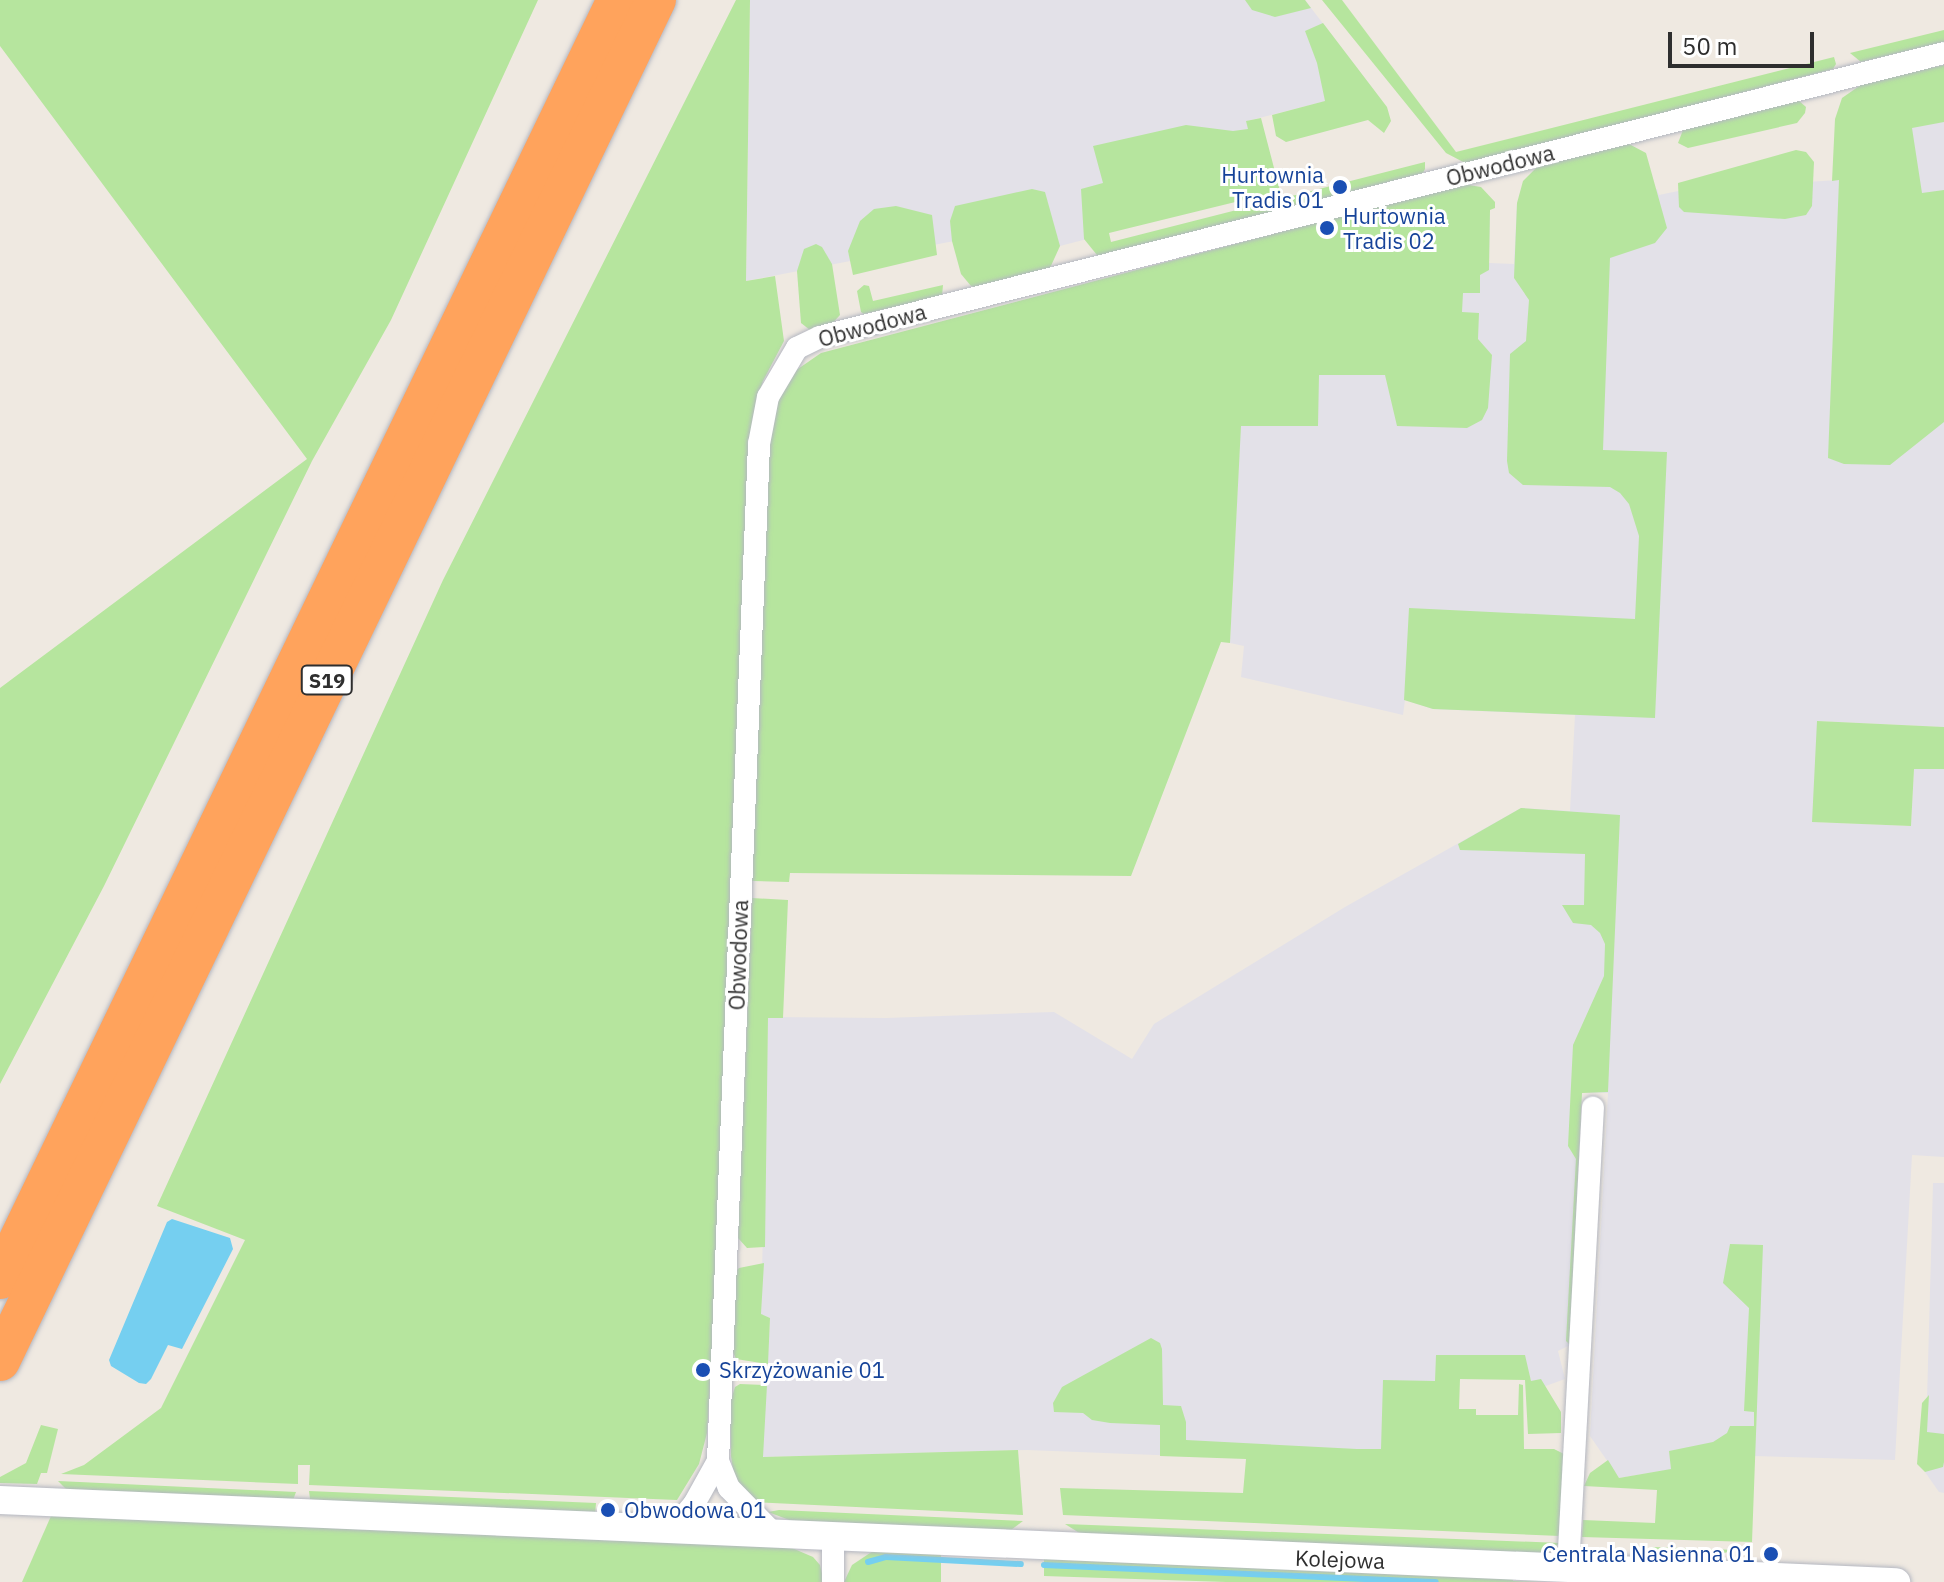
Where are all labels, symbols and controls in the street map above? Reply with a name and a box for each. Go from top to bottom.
scale bar [1672,16,1818,66]
text: 50 m [1682,30,1737,62]
street label: Obwodowa [1443,139,1557,191]
place label: Hurtownia Tradis 01 [1221,161,1324,212]
marker: Hurtownia Tradis 01 [1331,178,1349,196]
place label: Hurtownia Tradis 02 [1343,202,1446,254]
marker: Hurtownia Tradis 02 [1318,219,1336,237]
street label: Obwodowa [815,298,929,352]
road number: S19 [299,664,355,696]
street label: Obwodowa [723,899,753,1011]
place label: Skrzyżowanie 01 [719,1357,885,1383]
marker: Skrzyżowanie 01 [694,1361,712,1379]
place label: Obwodowa 01 [624,1497,766,1523]
marker: Obwodowa 01 [599,1501,617,1519]
place label: Centrala Nasienna 01 [1542,1541,1755,1567]
street label: Kolejowa [1295,1544,1385,1574]
marker: Centrala Nasienna 01 [1762,1545,1780,1563]

